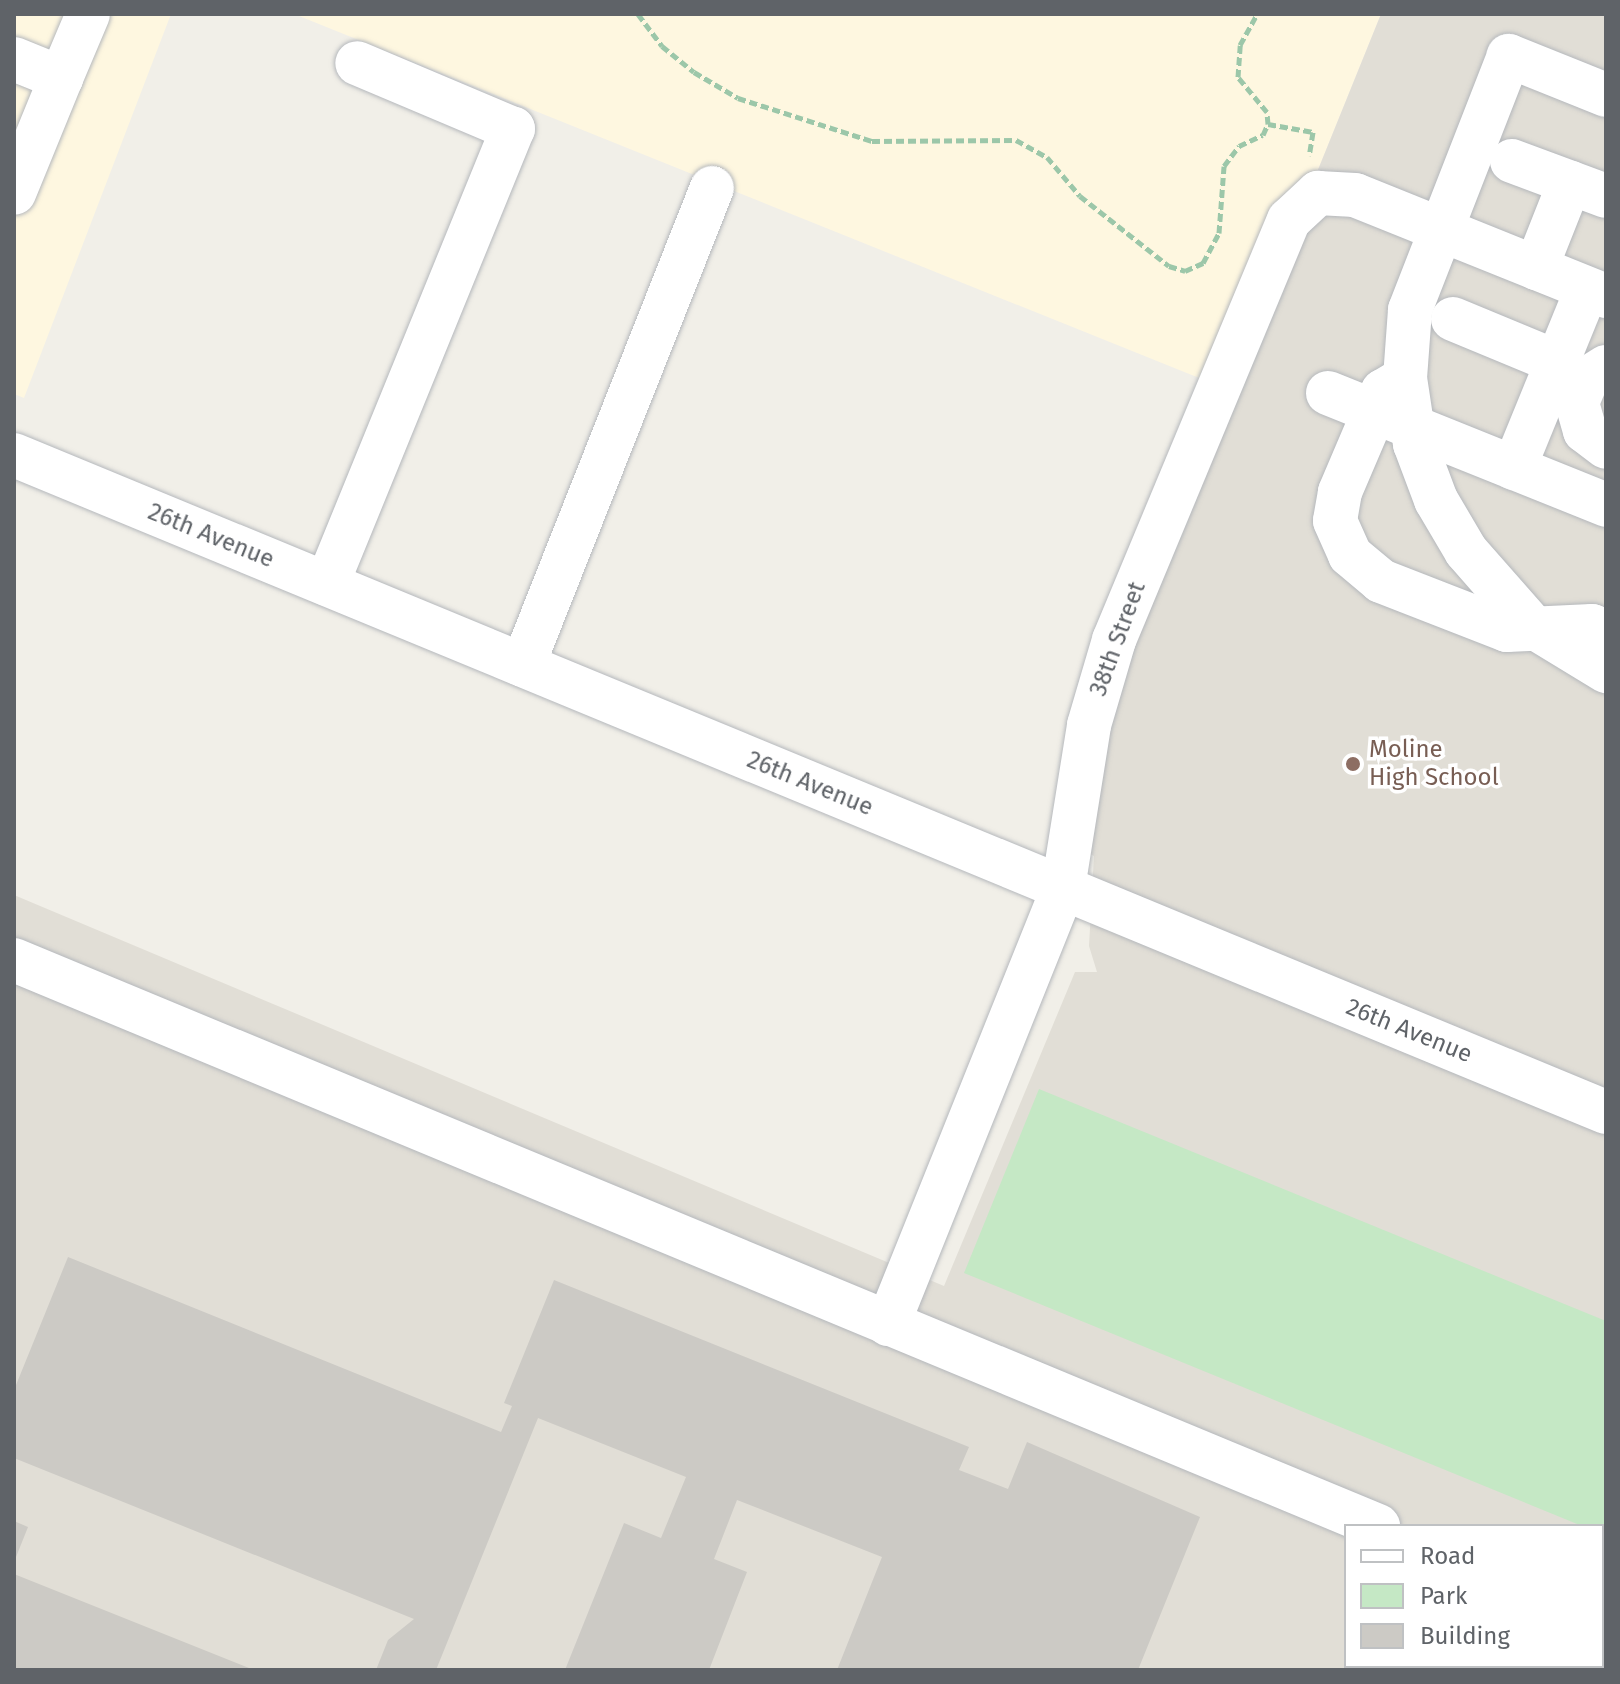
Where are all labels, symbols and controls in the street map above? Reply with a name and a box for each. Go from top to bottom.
street label: 26th Avenue [144,498,278,574]
street label: 38th Street [1084,578,1152,700]
place label: Moline High School [1369,736,1499,792]
street label: 26th Avenue [743,746,877,822]
marker: Moline High School [1344,755,1362,773]
street label: 26th Avenue [1342,993,1476,1069]
legend [1344,1524,1604,1668]
text: Road [1420,1542,1475,1570]
text: Park [1420,1582,1467,1610]
text: Building [1420,1622,1510,1650]

